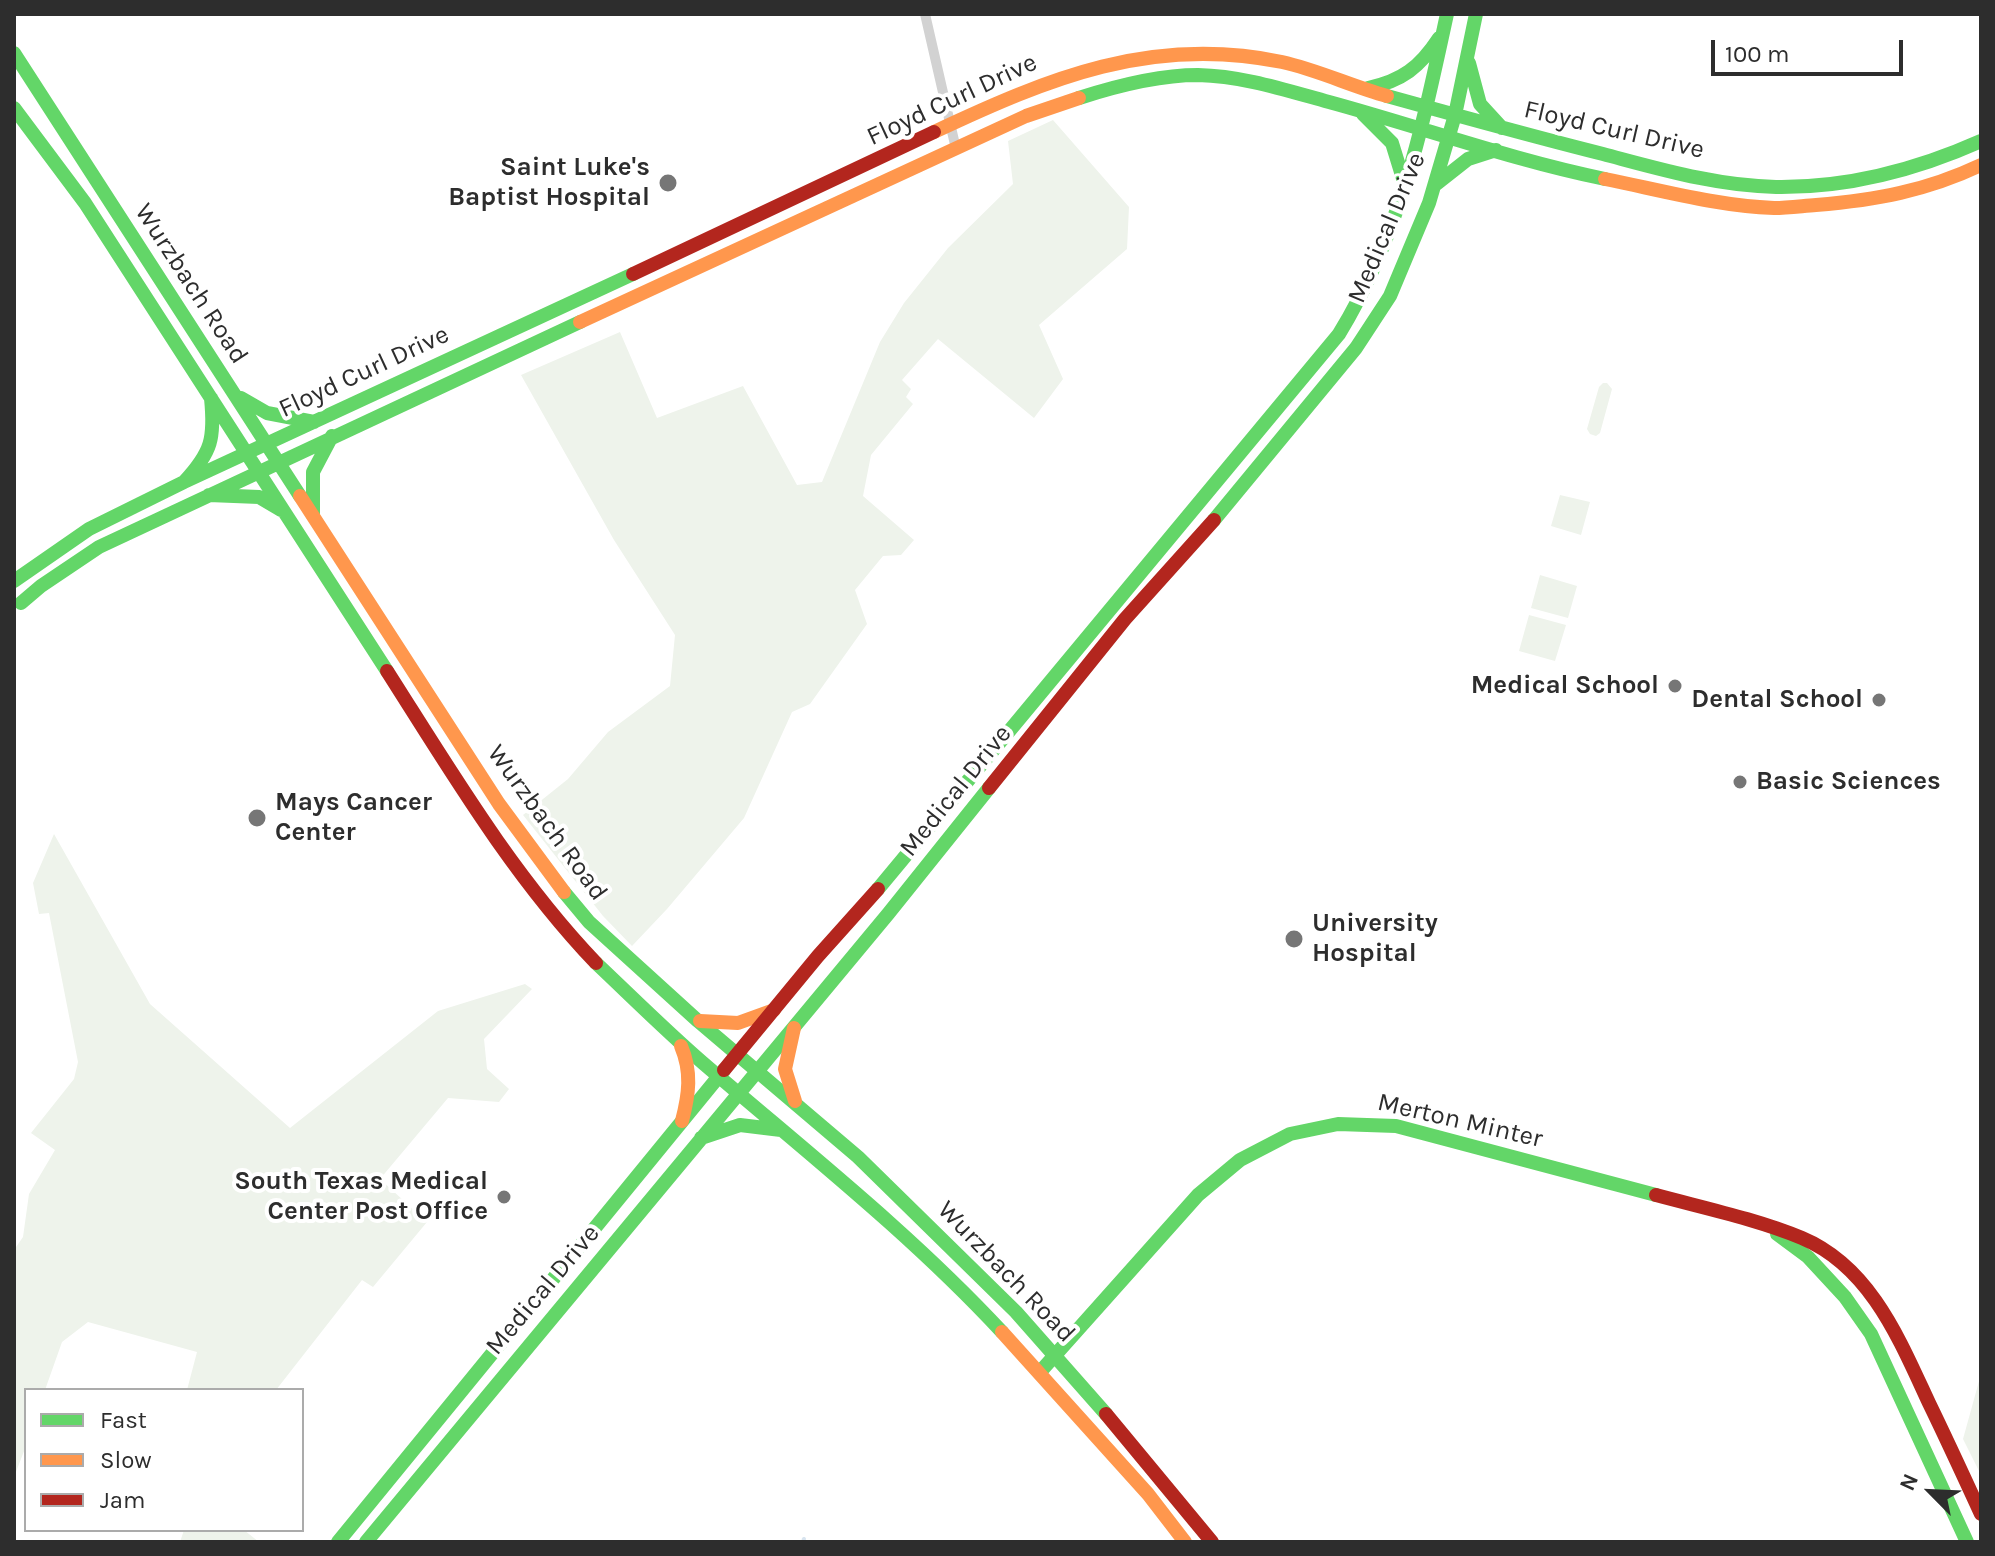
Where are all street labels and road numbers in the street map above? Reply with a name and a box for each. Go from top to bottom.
street label: Floyd Curl Drive [862,47,1042,153]
street label: Floyd Curl Drive [1521,94,1707,166]
street label: Medical Drive [1341,148,1433,308]
street label: Wurzbach Road [128,198,254,370]
street label: Floyd Curl Drive [274,319,454,425]
street label: Medical Drive [893,719,1019,863]
street label: Wurzbach Road [480,739,614,907]
street label: Merton Minter [1374,1087,1546,1155]
street label: Wurzbach Road [931,1195,1081,1349]
street label: Medical Drive [479,1219,607,1361]

